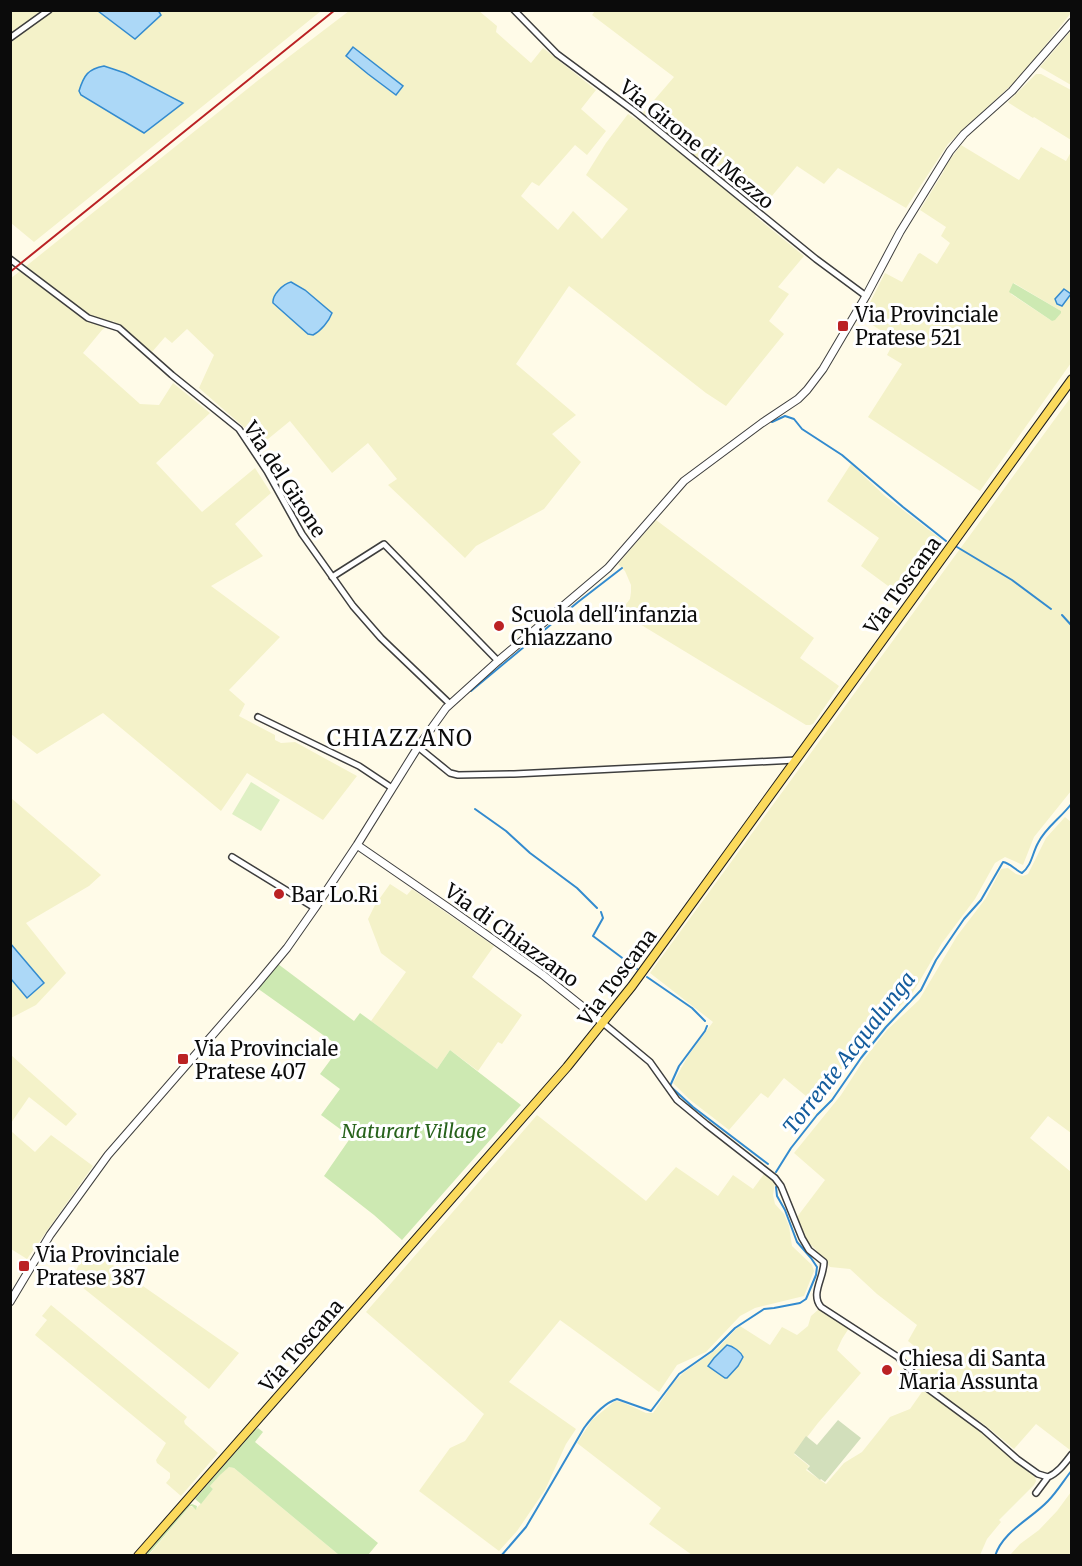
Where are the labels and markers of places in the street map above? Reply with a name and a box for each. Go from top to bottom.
place label: Via Provinciale Pratese 521 [854,302,998,350]
marker: Via Provinciale Pratese 521 [836,319,850,333]
place label: Scuola dell'infanzia Chiazzano [511,602,698,650]
marker: Scuola dell'infanzia Chiazzano [492,619,506,633]
place label: Bar Lo.Ri [291,882,378,907]
marker: Bar Lo.Ri [272,887,286,901]
place label: Via Provinciale Pratese 407 [194,1036,338,1084]
marker: Via Provinciale Pratese 407 [176,1052,190,1066]
place label: Via Provinciale Pratese 387 [35,1242,179,1290]
marker: Via Provinciale Pratese 387 [17,1259,31,1273]
place label: Chiesa di Santa Maria Assunta [899,1346,1046,1394]
marker: Chiesa di Santa Maria Assunta [880,1363,894,1377]

